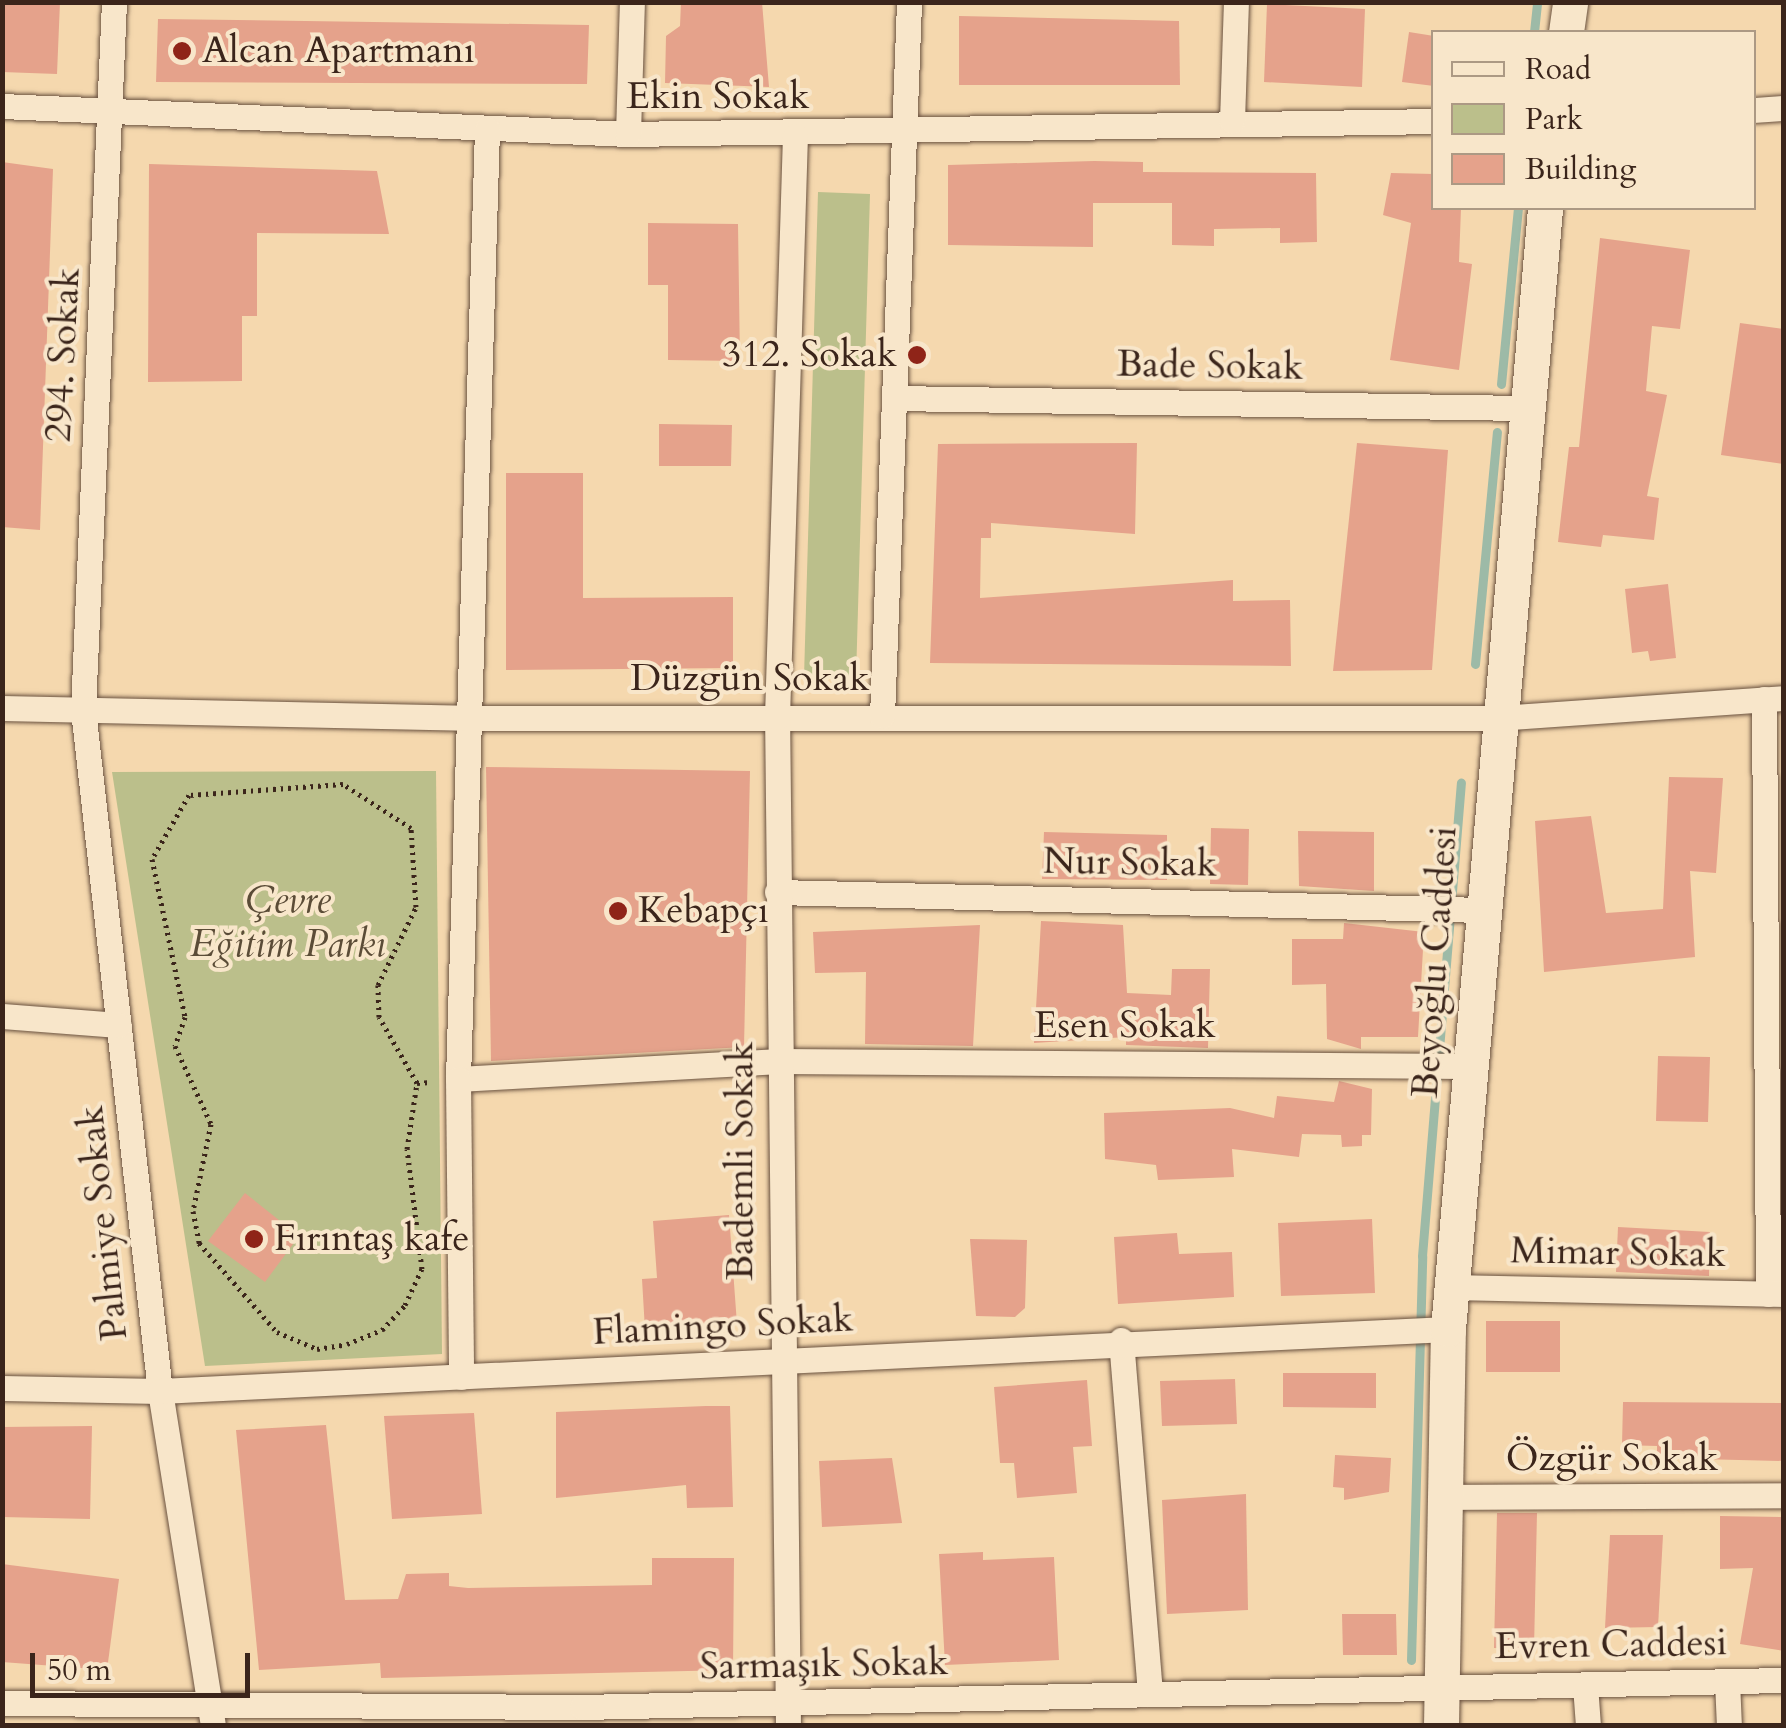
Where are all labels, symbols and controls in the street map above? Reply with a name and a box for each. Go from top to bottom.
place label: Alcan Apartmanı [202,28,475,74]
legend [1431,30,1756,210]
marker: Alcan Apartmanı [171,40,193,62]
text: Road [1525,49,1591,90]
street label: Ekin Sokak [627,74,809,120]
text: Park [1525,99,1583,140]
text: Building [1525,149,1636,190]
street label: 294. Sokak [36,266,90,444]
place label: 312. Sokak [722,332,897,378]
street label: Bade Sokak [1116,342,1304,390]
marker: 312. Sokak [906,344,928,366]
street label: Düzgün Sokak [630,656,870,702]
street label: Beyoğlu Caddesi [1403,825,1467,1099]
street label: Nur Sokak [1043,839,1217,887]
park label: Çevre Eğitim Parkı [190,878,386,968]
place label: Kebapçı [638,888,769,934]
marker: Kebapçı [607,900,629,922]
street label: Esen Sokak [1034,1003,1216,1049]
street label: Bademli Sokak [718,1041,764,1281]
street label: Palmiye Sokak [68,1103,138,1343]
place label: Fırıntaş kafe [274,1216,469,1262]
marker: Fırıntaş kafe [243,1228,265,1250]
street label: Mimar Sokak [1510,1228,1726,1278]
street label: Flamingo Sokak [592,1296,854,1356]
street label: Özgür Sokak [1506,1436,1718,1482]
street label: Evren Caddesi [1495,1620,1727,1670]
scale bar [35,1633,255,1695]
street label: Sarmaşık Sokak [699,1640,949,1690]
text: 50 m [47,1650,111,1691]

